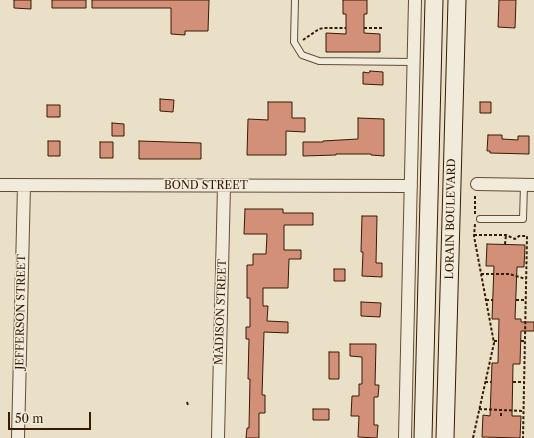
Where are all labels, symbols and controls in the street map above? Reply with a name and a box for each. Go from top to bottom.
street label: LORAIN BOULEVARD [443,158,459,280]
street label: BOND STREET [164,179,248,193]
street label: JEFFERSON STREET [13,254,29,370]
street label: MADISON STREET [213,259,229,365]
scale bar [10,404,93,430]
text: 50 m [15,411,44,426]

